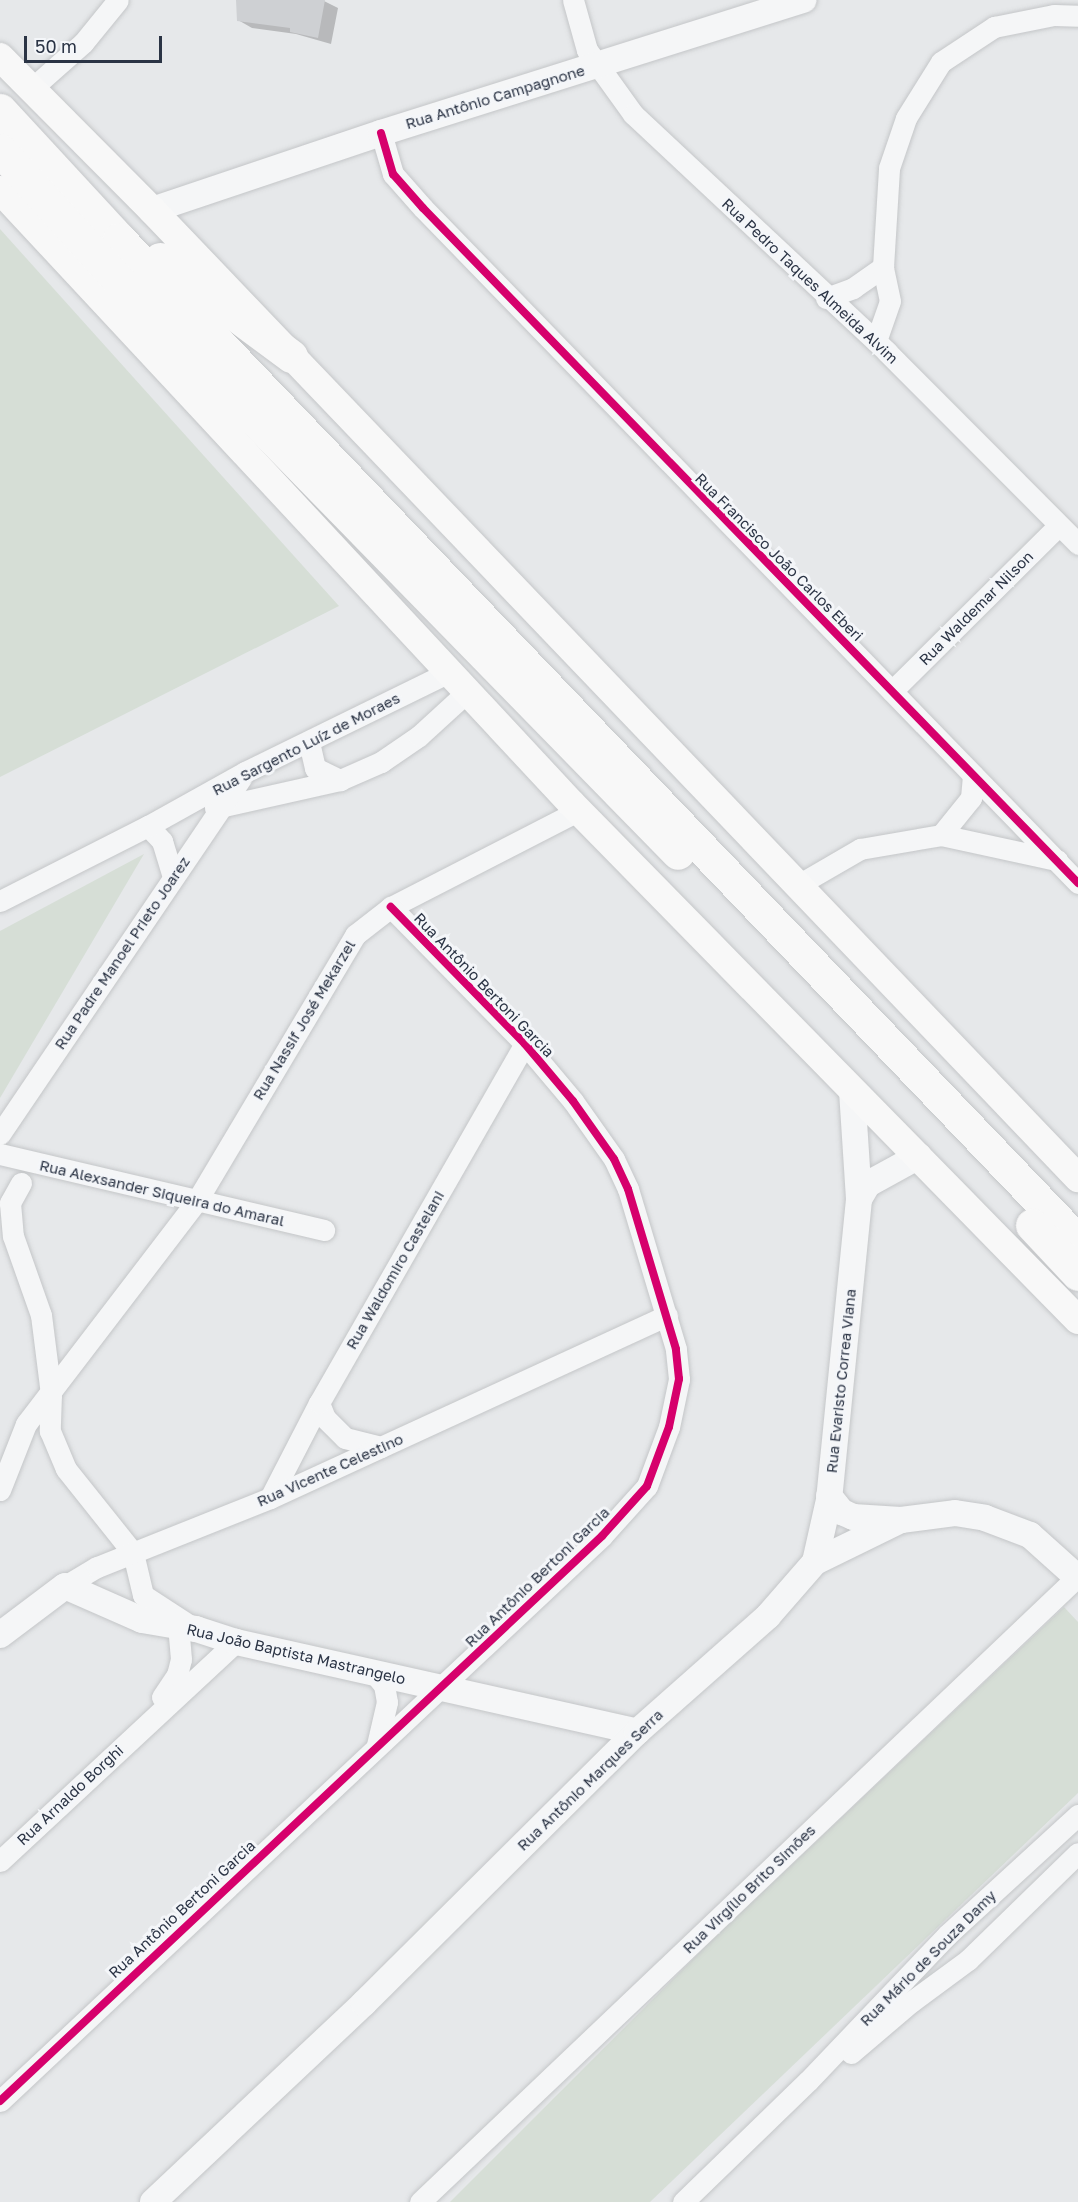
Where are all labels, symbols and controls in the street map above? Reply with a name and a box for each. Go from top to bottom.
scale bar [27,24,165,62]
text: 50 m [35,35,77,57]
street label: Rua Antônio Campagnone [403,61,587,133]
street label: Rua Pedro Taques Almeida Alvim [718,195,902,367]
street label: Rua Francisco João Carlos Eberi [691,469,867,645]
street label: Rua Waldemar Nilson [915,547,1037,669]
street label: Rua Sargento Luíz de Moraes [209,689,403,799]
street label: Rua Padre Manoel Prieto Joarez [51,853,193,1053]
street label: Rua Antônio Bertoni Garcia [410,909,558,1061]
street label: Rua Nassif José Mekarzel [249,937,359,1103]
street label: Rua Alexsander Siqueira do Amaral [38,1156,286,1230]
street label: Rua Waldomiro Castelani [342,1188,448,1352]
street label: Rua Evaristo Correa Viana [822,1288,860,1474]
street label: Rua Vicente Celestino [254,1430,406,1510]
street label: Rua Antônio Bertoni Garcia [461,1503,613,1651]
street label: Rua João Baptista Mastrangelo [185,1620,407,1688]
street label: Rua Antônio Marques Serra [513,1706,667,1854]
street label: Rua Arnaldo Borghi [13,1741,127,1849]
street label: Rua Virgílio Brito Simões [679,1821,819,1957]
street label: Rua Antônio Bertoni Garcia [105,1836,259,1982]
street label: Rua Mário de Souza Damy [856,1886,1000,2030]

